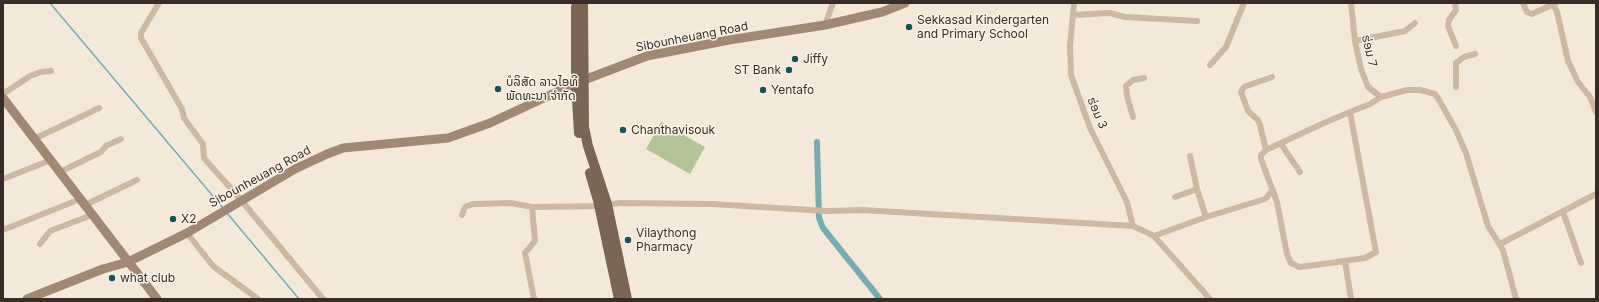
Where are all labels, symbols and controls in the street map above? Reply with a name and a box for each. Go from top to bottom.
place label: Sekkasad Kindergarten and Primary School [917,13,1049,41]
street label: Sibounheuang Road [635,19,749,55]
marker: Sekkasad Kindergarten and Primary School [904,22,914,32]
street label: ຮ່ອມ 7 [1358,34,1380,68]
place label: Jiffy [803,52,828,66]
marker: Jiffy [790,54,800,64]
place label: ST Bank [734,63,781,77]
marker: ST Bank [784,65,794,75]
place label: ບໍລິສັດ ລາວໄອທີ ພັດທະນາ ຈຳກັດ [506,75,578,103]
place label: Yentafo [771,83,814,97]
marker: ບໍລິສັດ ລາວໄອທີ ພັດທະນາ ຈຳກັດ [493,84,503,94]
marker: Yentafo [758,85,768,95]
street label: ຮ່ອມ 3 [1084,95,1110,131]
place label: Chanthavisouk [631,123,715,137]
marker: Chanthavisouk [618,125,628,135]
street label: Sibounheuang Road [207,143,313,211]
place label: X2 [181,212,197,226]
marker: X2 [168,214,178,224]
place label: Vilaythong Pharmacy [636,226,696,254]
marker: Vilaythong Pharmacy [623,235,633,245]
place label: what club [120,271,175,285]
marker: what club [107,273,117,283]

